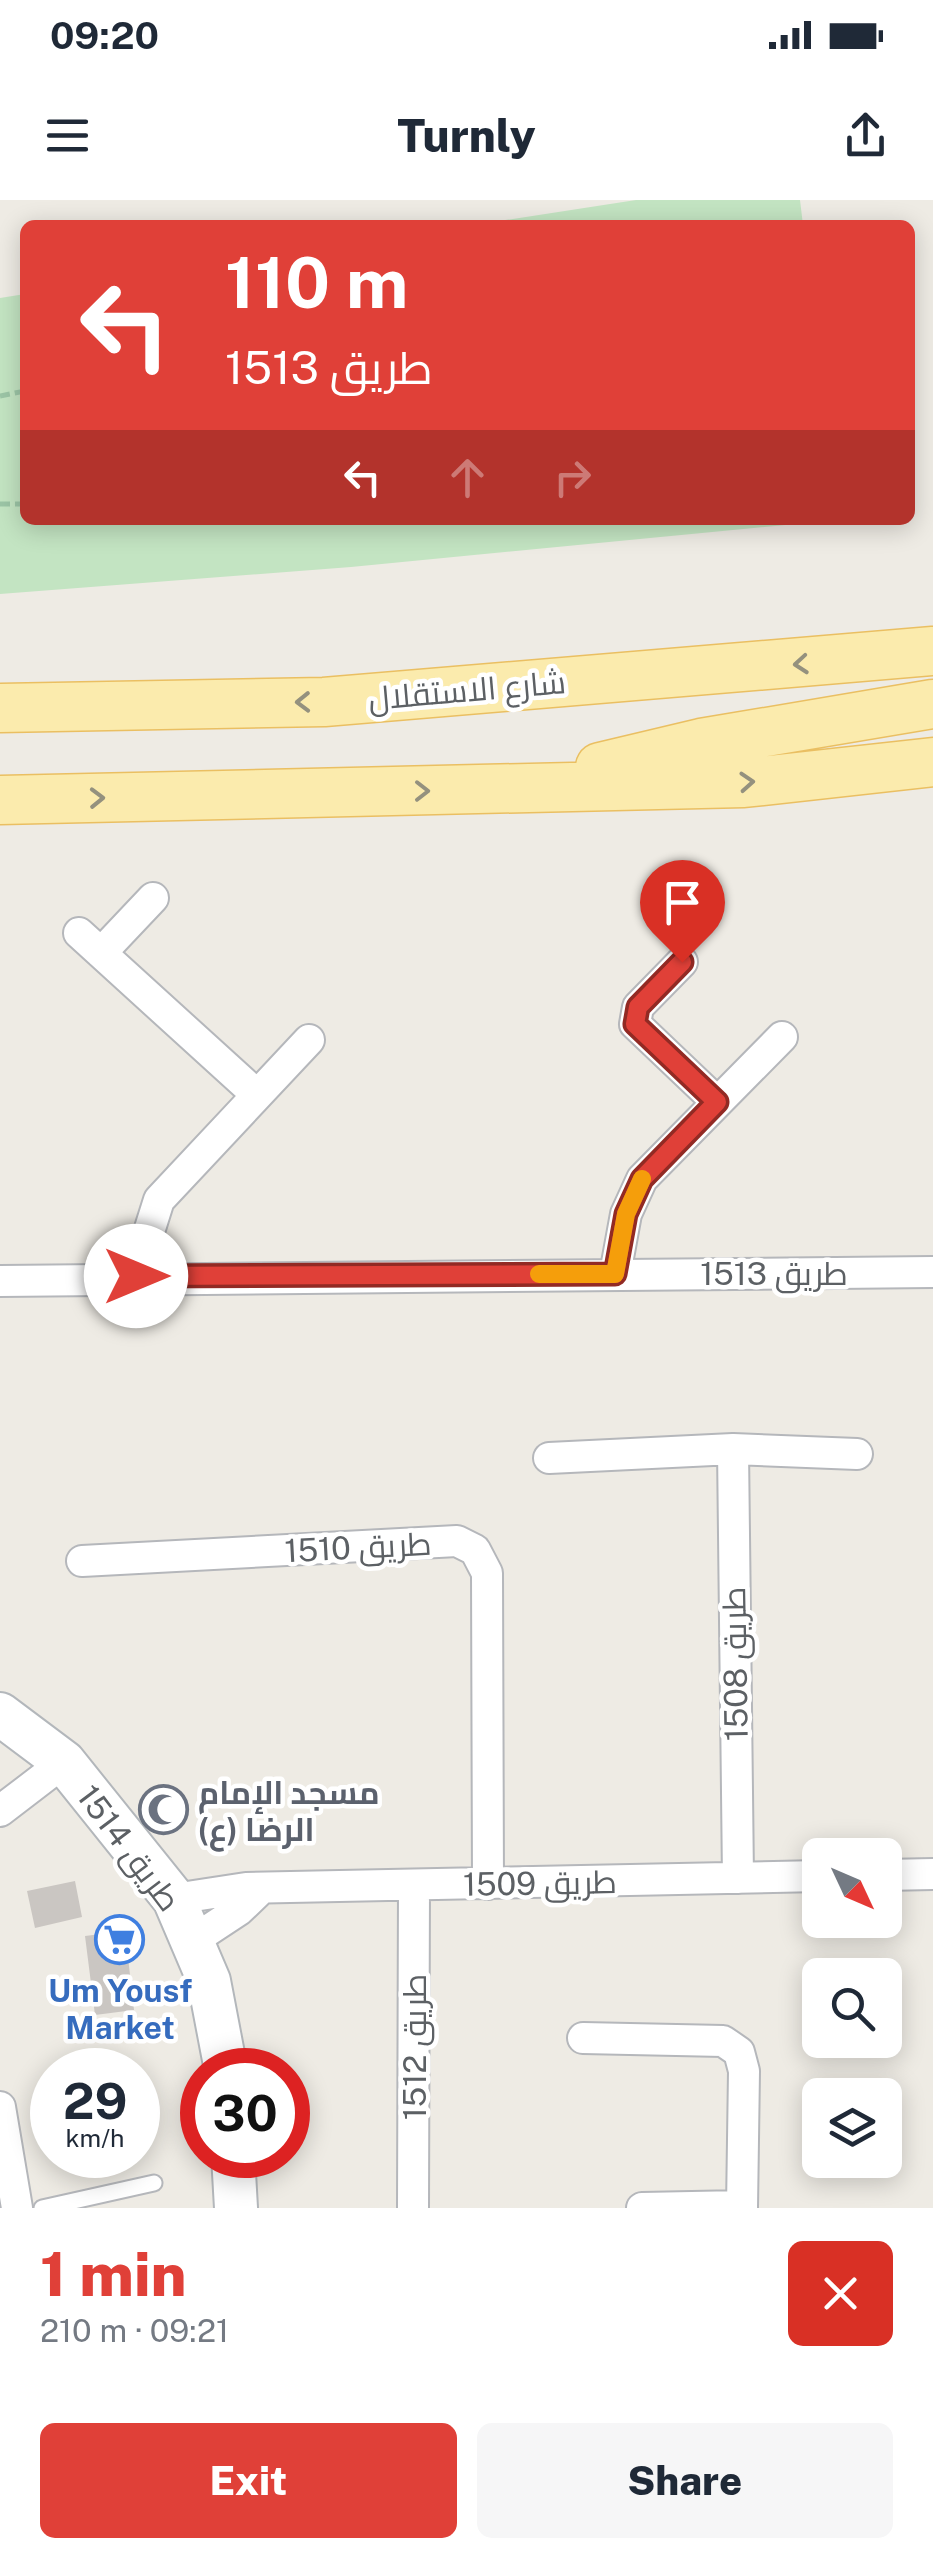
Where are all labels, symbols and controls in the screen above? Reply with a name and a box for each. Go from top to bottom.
text: 09:20 [50,13,159,58]
icon: menu [40,108,95,163]
icon: share [838,108,893,163]
text: Turnly [397,109,536,162]
text: 110 m [225,241,409,324]
icon: left [60,260,190,390]
text: طريق 1513 [225,341,433,394]
icon: left [335,450,390,505]
icon: ahead [440,450,495,505]
icon: right [545,450,600,505]
one-way arrow [793,652,809,674]
street label: شارع الاستقلال [367,663,568,721]
one-way arrow [294,691,310,713]
one-way arrow [740,772,756,793]
one-way arrow [416,780,431,802]
one-way arrow [90,787,106,808]
pin [640,860,725,963]
icon: arrive [655,875,710,930]
position arrow [84,1224,188,1328]
street label: طريق 1513 [700,1255,848,1294]
street label: طريق 1510 [284,1525,432,1571]
street label: طريق 1508 [715,1586,757,1742]
place label: مسجد الإمام الرضا (ع) [198,1774,380,1852]
street label: طريق 1514 [68,1778,188,1919]
mosque icon: مسجد الإمام الرضا (ع) [137,1784,189,1836]
north arrow [802,1838,902,1938]
map controls [802,1838,902,2178]
street label: طريق 1509 [463,1863,617,1905]
supermarket icon: Um Yousf Market [94,1914,146,1966]
button: search [802,1958,902,2058]
place label: Um Yousf Market [48,1972,192,2046]
street label: طريق 1512 [396,1974,435,2120]
speed limit sign: 30 [180,2048,310,2178]
text: 29 [63,2071,127,2130]
button: layers [802,2078,902,2178]
text: km/h [66,2123,124,2153]
text: 1 min [40,2239,187,2310]
button: close [788,2241,893,2346]
text: 210 m · 09:21 [40,2312,229,2349]
button: Exit [40,2423,457,2538]
button: Share [477,2423,893,2538]

